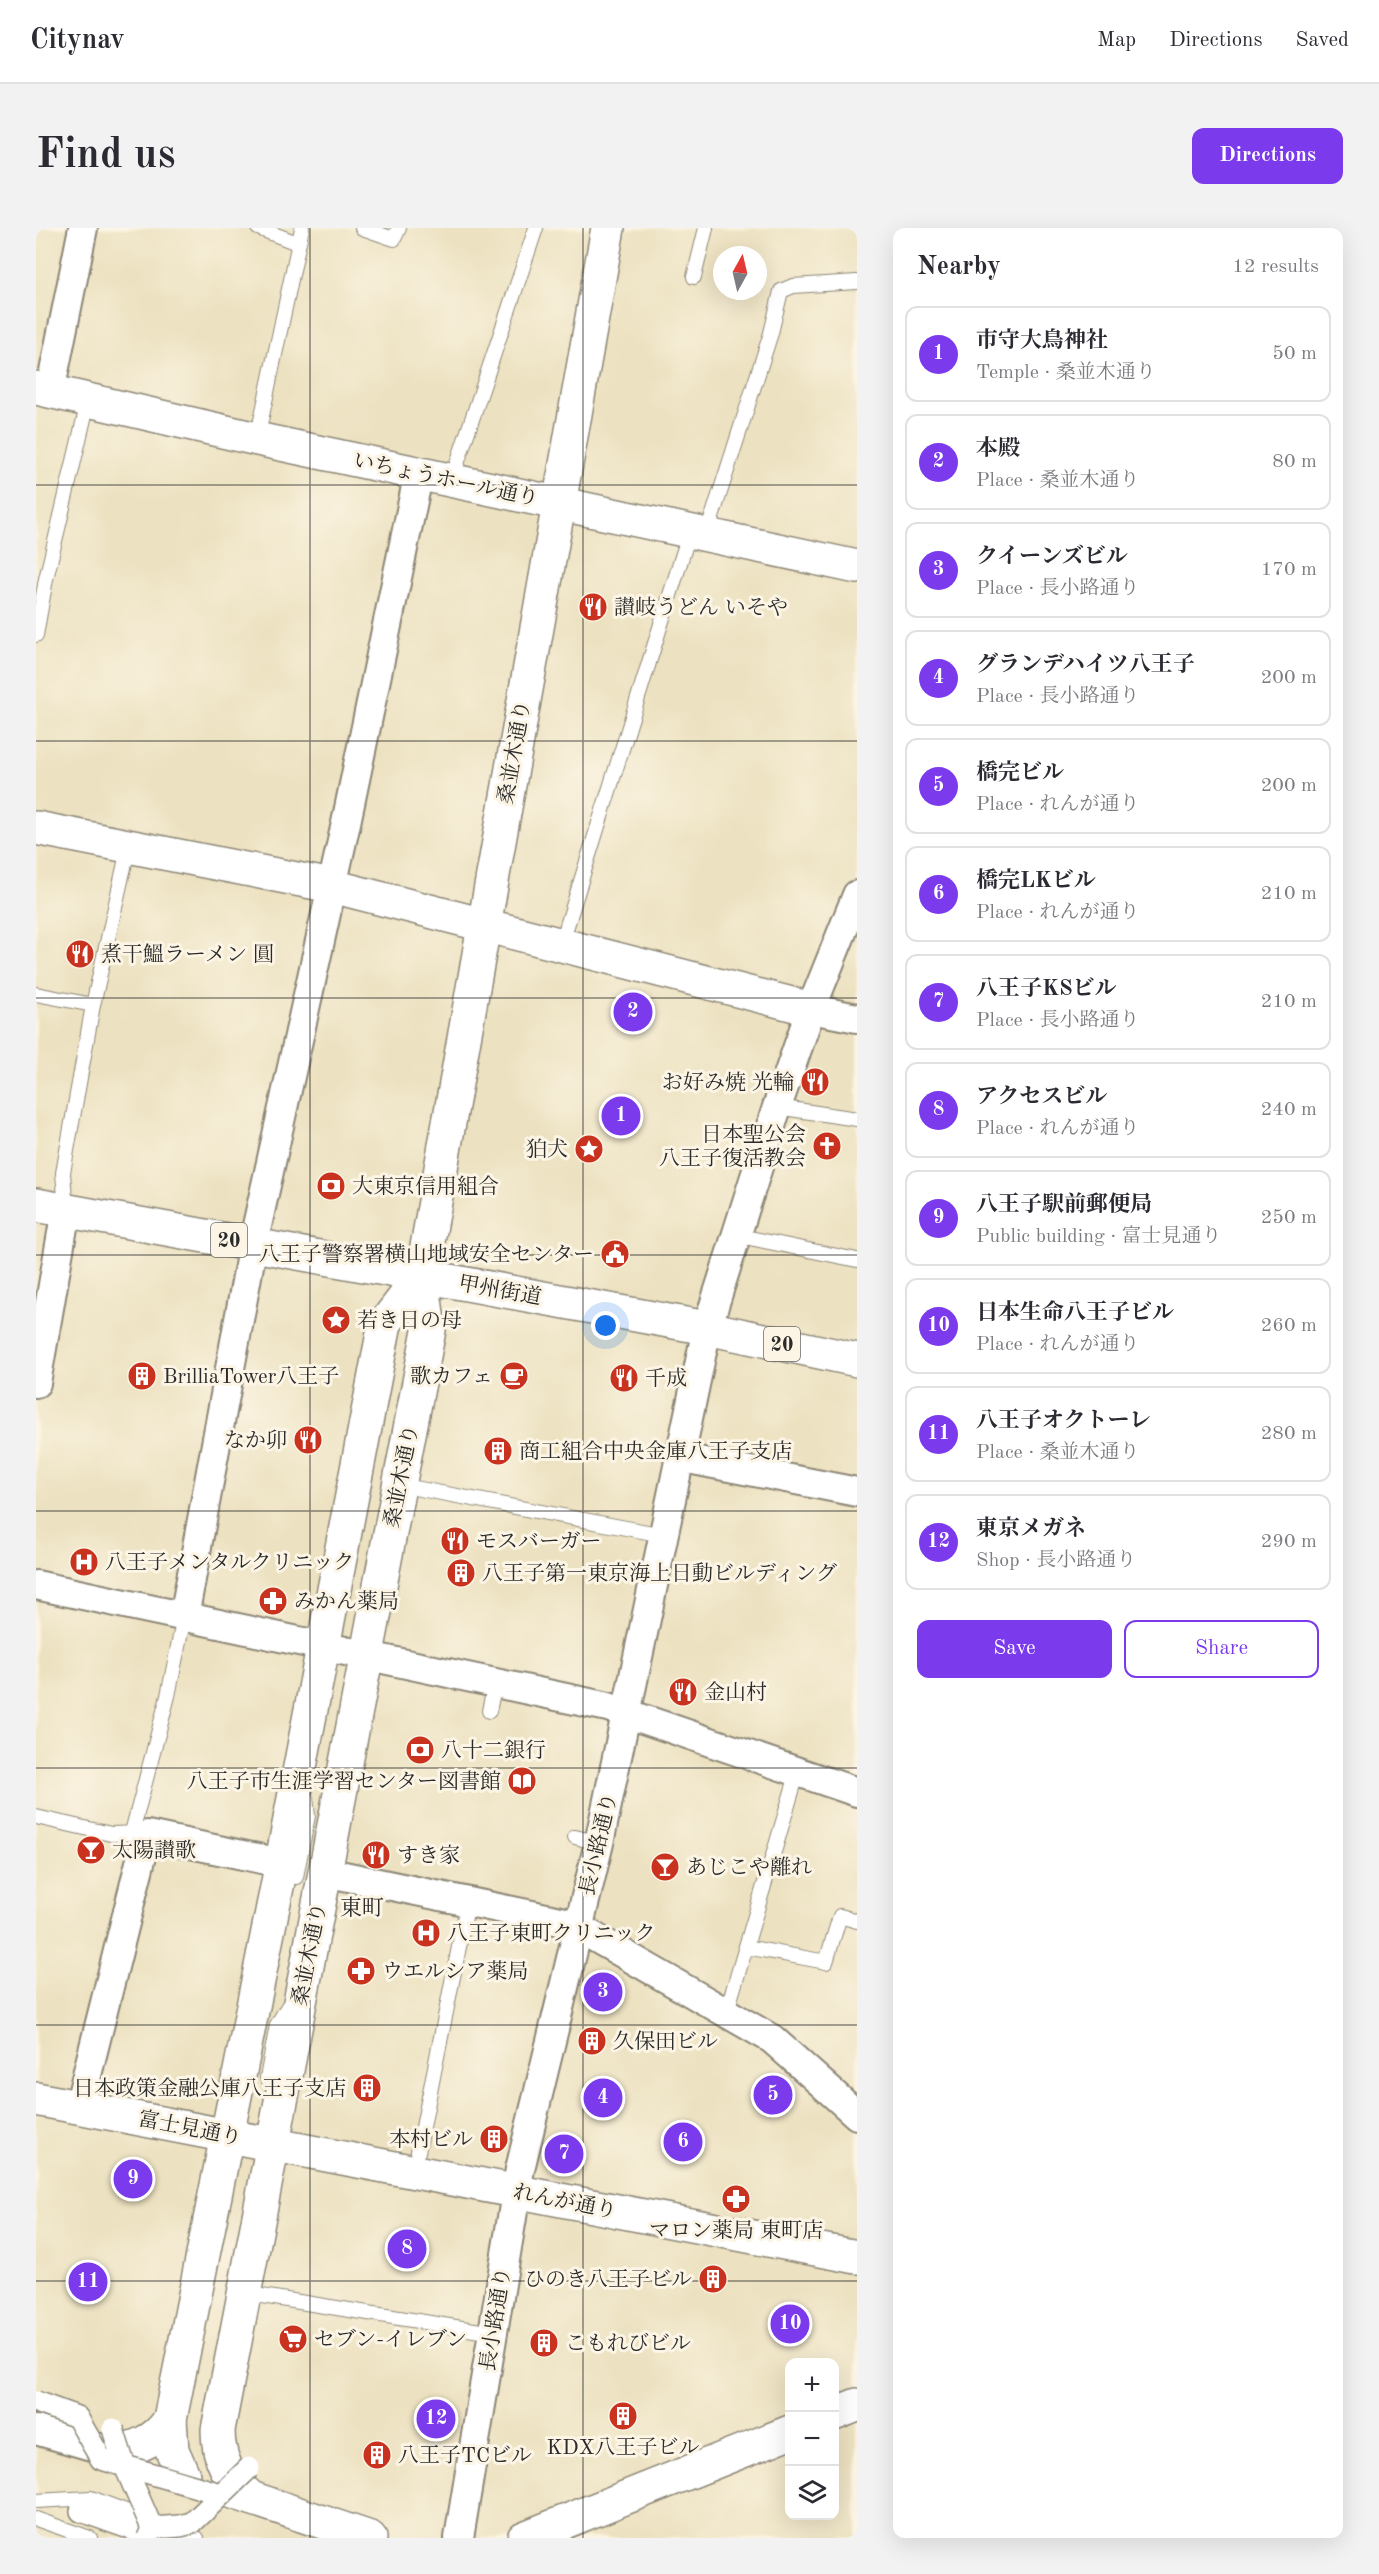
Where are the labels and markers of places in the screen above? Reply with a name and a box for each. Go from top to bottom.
restaurant icon: 讃岐うどん いそや [577,591,609,623]
place label: 讃岐うどん いそや [614,596,788,619]
restaurant icon: 煮干鰮ラーメン 圓 [64,938,96,970]
place label: 煮干鰮ラーメン 圓 [101,943,274,966]
pin: 2 [614,990,652,1034]
restaurant icon: お好み焼 光輪 [799,1066,831,1098]
place label: お好み焼 光輪 [662,1071,794,1094]
pin: 1 [602,1094,640,1138]
place label: 日本聖公会 八王子復活教会 [659,1123,806,1170]
church icon: 日本聖公会 八王子復活教会 [811,1130,843,1162]
place icon: 狛犬 [573,1133,605,1165]
place label: 狛犬 [526,1138,568,1161]
bank icon: 大東京信用組合 [315,1170,347,1202]
place label: 大東京信用組合 [352,1175,499,1198]
public building icon: 八王子警察署横山地域安全センター [599,1238,631,1270]
place label: 八王子警察署横山地域安全センター [259,1243,594,1266]
place icon: 若き日の母 [320,1304,352,1336]
place label: 若き日の母 [357,1309,462,1332]
building icon: BrilliaTower八王子 [126,1360,158,1392]
cafe icon: 歌カフェ [498,1360,530,1392]
restaurant icon: 千成 [608,1362,640,1394]
place label: BrilliaTower八王子 [163,1365,339,1388]
place label: 歌カフェ [410,1365,493,1388]
place label: 千成 [645,1367,687,1390]
restaurant icon: なか卯 [292,1424,324,1456]
place label: なか卯 [224,1429,287,1452]
building icon: 商工組合中央金庫八王子支店 [482,1435,514,1467]
place label: 商工組合中央金庫八王子支店 [519,1440,792,1463]
restaurant icon: モスバーガー [439,1525,471,1557]
place label: モスバーガー [476,1531,602,1553]
hospital icon: 八王子メンタルクリニック [68,1546,100,1578]
place label: 八王子メンタルクリニック [105,1551,354,1574]
building icon: 八王子第一東京海上日動ビルディング [445,1557,477,1589]
place label: 八王子第一東京海上日動ビルディング [482,1562,837,1585]
pharmacy icon: みかん薬局 [257,1585,289,1617]
place label: みかん薬局 [294,1590,399,1613]
restaurant icon: 金山村 [667,1676,699,1708]
place label: 金山村 [704,1681,767,1704]
bank icon: 八十二銀行 [404,1734,436,1766]
place label: 八十二銀行 [441,1739,546,1762]
library icon: 八王子市生涯学習センター図書館 [506,1765,538,1797]
place label: 八王子市生涯学習センター図書館 [187,1770,501,1793]
bar icon: 太陽讃歌 [75,1834,107,1866]
place label: 太陽讃歌 [112,1839,196,1862]
restaurant icon: すき家 [360,1839,392,1871]
place label: すき家 [397,1844,460,1867]
bar icon: あじこや離れ [649,1851,681,1883]
place label: あじこや離れ [686,1856,812,1879]
hospital icon: 八王子東町クリニック [410,1917,442,1949]
place label: 八王子東町クリニック [447,1922,656,1945]
pharmacy icon: ウエルシア薬局 [345,1955,377,1987]
place label: ウエルシア薬局 [382,1960,528,1983]
pin: 3 [584,1970,622,2014]
building icon: 久保田ビル [576,2025,608,2057]
place label: 久保田ビル [613,2030,718,2053]
building icon: 日本政策金融公庫八王子支店 [351,2072,383,2104]
pin: 5 [754,2072,792,2118]
pin: 4 [584,2076,622,2120]
place label: 日本政策金融公庫八王子支店 [73,2077,346,2100]
pin: 6 [664,2120,702,2164]
building icon: 本村ビル [478,2123,510,2155]
place label: 本村ビル [389,2128,473,2151]
pin: 7 [544,2132,584,2176]
pin: 9 [114,2156,152,2202]
pharmacy icon: マロン薬局 東町店 [720,2183,752,2215]
place label: マロン薬局 東町店 [649,2219,823,2242]
pin: 8 [388,2226,427,2272]
pin: 11 [68,2260,108,2304]
building icon: ひのき八王子ビル [697,2263,729,2295]
place label: ひのき八王子ビル [524,2268,692,2291]
pin: 10 [770,2302,810,2346]
supermarket icon: セブン-イレブン [277,2323,309,2355]
building icon: こもれびビル [528,2327,560,2359]
place label: セブン-イレブン [314,2328,467,2351]
place label: こもれびビル [565,2332,691,2355]
pin: 12 [416,2396,456,2442]
building icon: KDX八王子ビル [607,2400,639,2432]
place label: KDX八王子ビル [546,2436,700,2459]
building icon: 八王子TCビル [361,2439,393,2471]
place label: 八王子TCビル [398,2444,532,2467]

